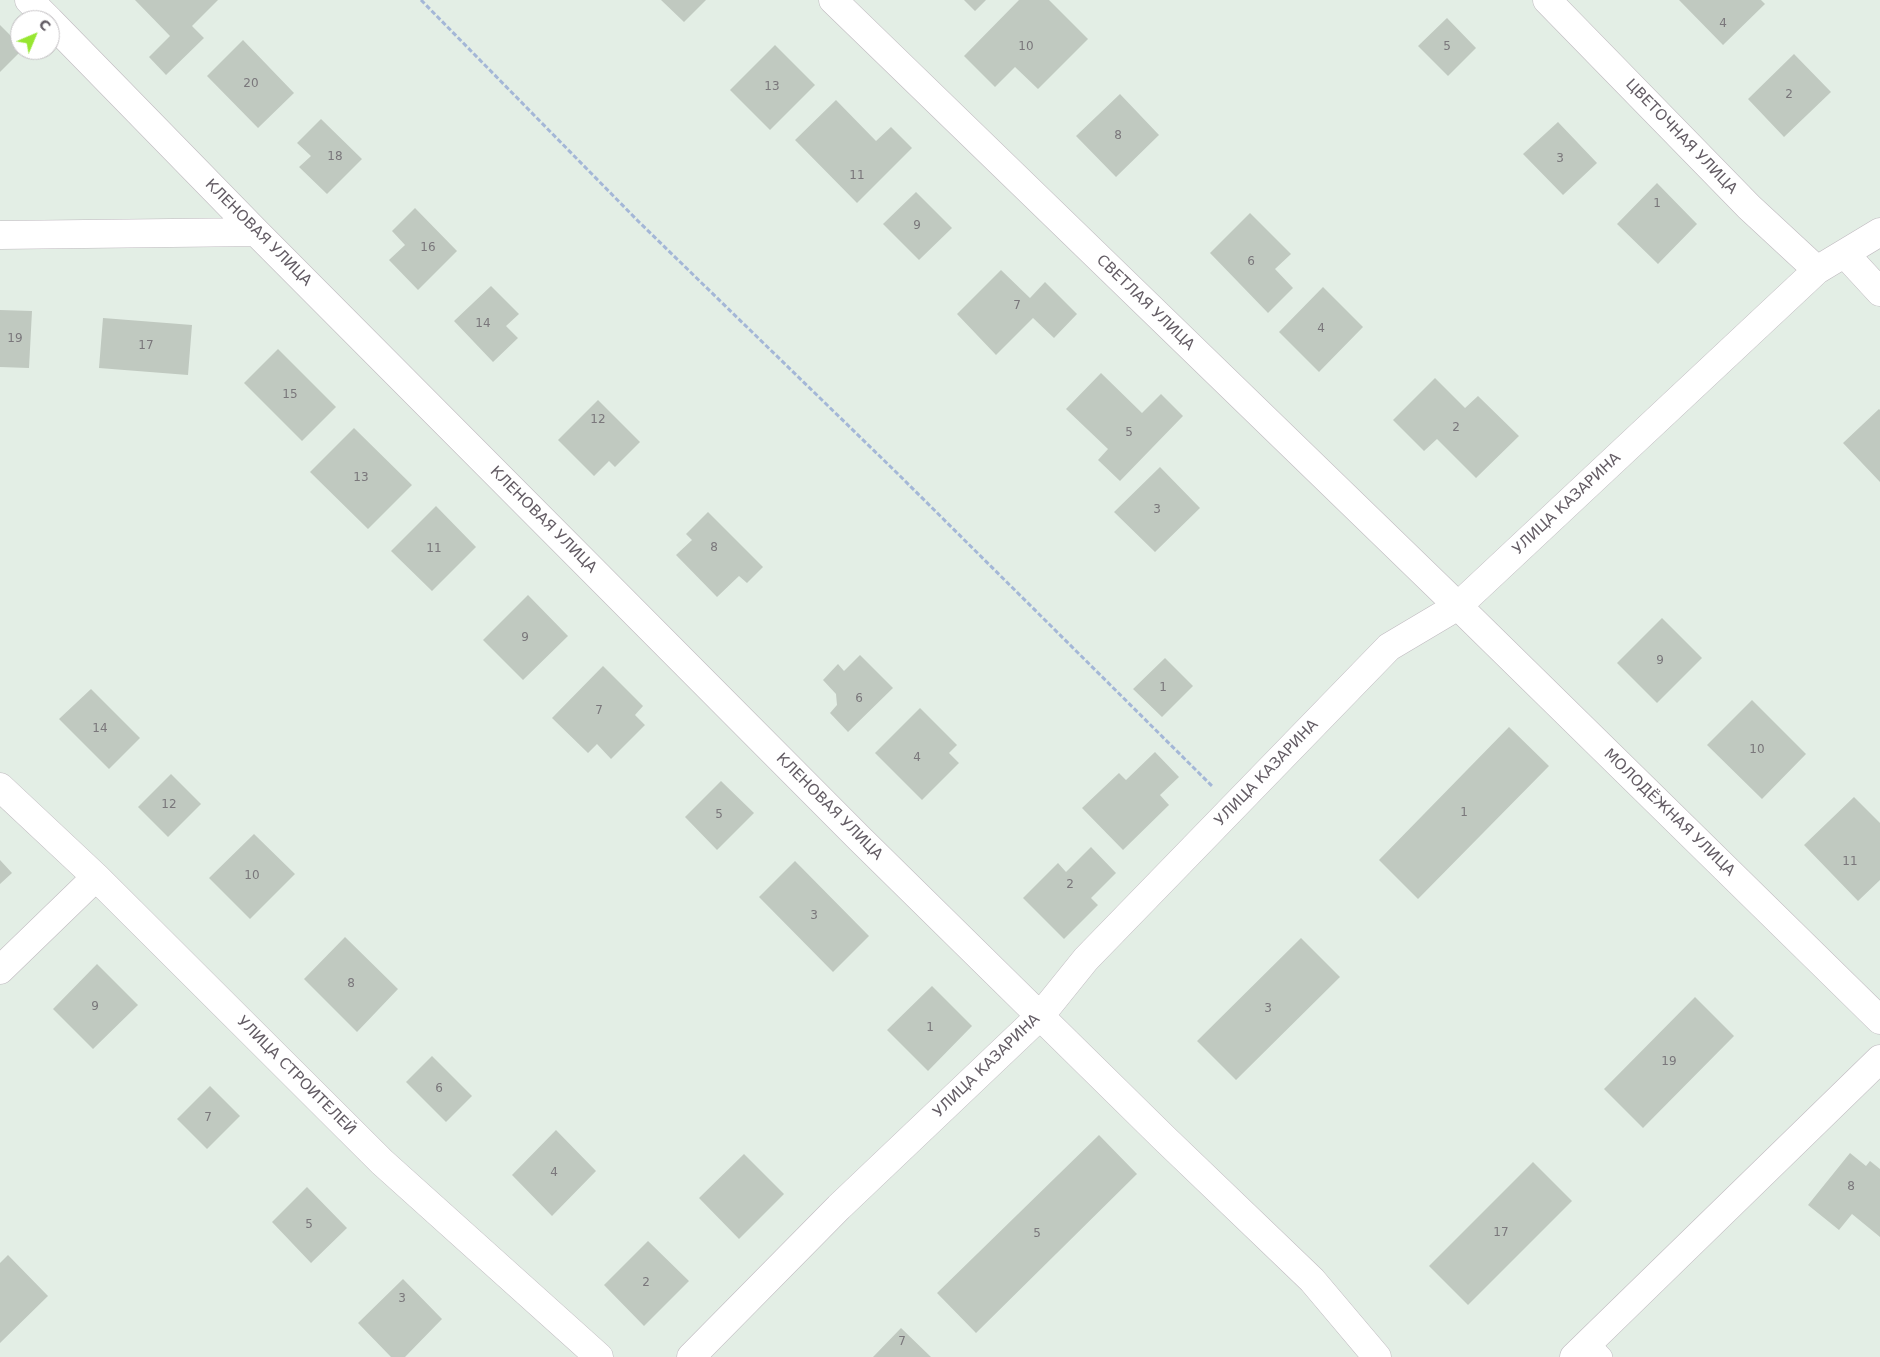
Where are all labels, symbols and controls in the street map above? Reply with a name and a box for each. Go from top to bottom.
north arrow [10,10,60,60]
text: С [36,16,54,34]
house number: 4 [1719,17,1727,31]
house number: 10 [1018,40,1034,54]
house number: 5 [1443,40,1451,54]
street label: ЦВЕТОЧНАЯ УЛИЦА [1621,76,1741,198]
house number: 20 [243,77,259,91]
house number: 13 [764,80,780,94]
house number: 2 [1785,88,1793,102]
house number: 8 [1114,129,1122,143]
house number: 18 [327,150,343,164]
house number: 3 [1556,152,1564,166]
house number: 11 [849,169,865,183]
street label: КЛЕНОВАЯ УЛИЦА [201,176,315,290]
house number: 1 [1653,197,1661,211]
house number: 9 [913,219,921,233]
house number: 16 [420,241,436,255]
street label: СВЕТЛАЯ УЛИЦА [1092,251,1198,355]
house number: 6 [1247,255,1255,269]
house number: 7 [1013,299,1021,313]
house number: 14 [475,317,491,331]
house number: 4 [1317,322,1325,336]
house number: 19 [7,332,23,346]
house number: 17 [138,339,154,353]
house number: 15 [282,388,298,402]
house number: 12 [590,413,606,427]
house number: 2 [1452,421,1460,435]
house number: 5 [1125,426,1133,440]
street label: УЛИЦА КАЗАРИНА [1509,449,1625,559]
street label: КЛЕНОВАЯ УЛИЦА [486,463,600,577]
house number: 13 [353,471,369,485]
house number: 3 [1153,503,1161,517]
house number: 8 [710,541,718,555]
house number: 11 [426,542,442,556]
house number: 9 [521,631,529,645]
house number: 9 [1656,654,1664,668]
house number: 1 [1159,681,1167,695]
house number: 6 [855,692,863,706]
house number: 7 [595,704,603,718]
street label: УЛИЦА КАЗАРИНА [1212,716,1322,830]
house number: 14 [92,722,108,736]
house number: 10 [1749,743,1765,757]
street label: МОЛОДЁЖНАЯ УЛИЦА [1600,746,1738,880]
street label: КЛЕНОВАЯ УЛИЦА [772,750,886,864]
house number: 4 [913,751,921,765]
house number: 12 [161,798,177,812]
house number: 1 [1460,806,1468,820]
house number: 5 [715,808,723,822]
house number: 11 [1842,855,1858,869]
house number: 10 [244,869,260,883]
house number: 2 [1066,878,1074,892]
house number: 3 [810,909,818,923]
house number: 8 [347,977,355,991]
house number: 9 [91,1000,99,1014]
house number: 3 [1264,1002,1272,1016]
street label: УЛИЦА КАЗАРИНА [930,1011,1044,1121]
street label: УЛИЦА СТРОИТЕЛЕЙ [233,1013,359,1139]
house number: 1 [926,1021,934,1035]
house number: 19 [1661,1055,1677,1069]
house number: 6 [435,1082,443,1096]
house number: 7 [204,1111,212,1125]
house number: 4 [550,1166,558,1180]
house number: 8 [1847,1180,1855,1194]
house number: 5 [305,1218,313,1232]
house number: 17 [1493,1226,1509,1240]
house number: 5 [1033,1227,1041,1241]
house number: 2 [642,1276,650,1290]
house number: 3 [398,1292,406,1306]
house number: 7 [898,1335,906,1349]

